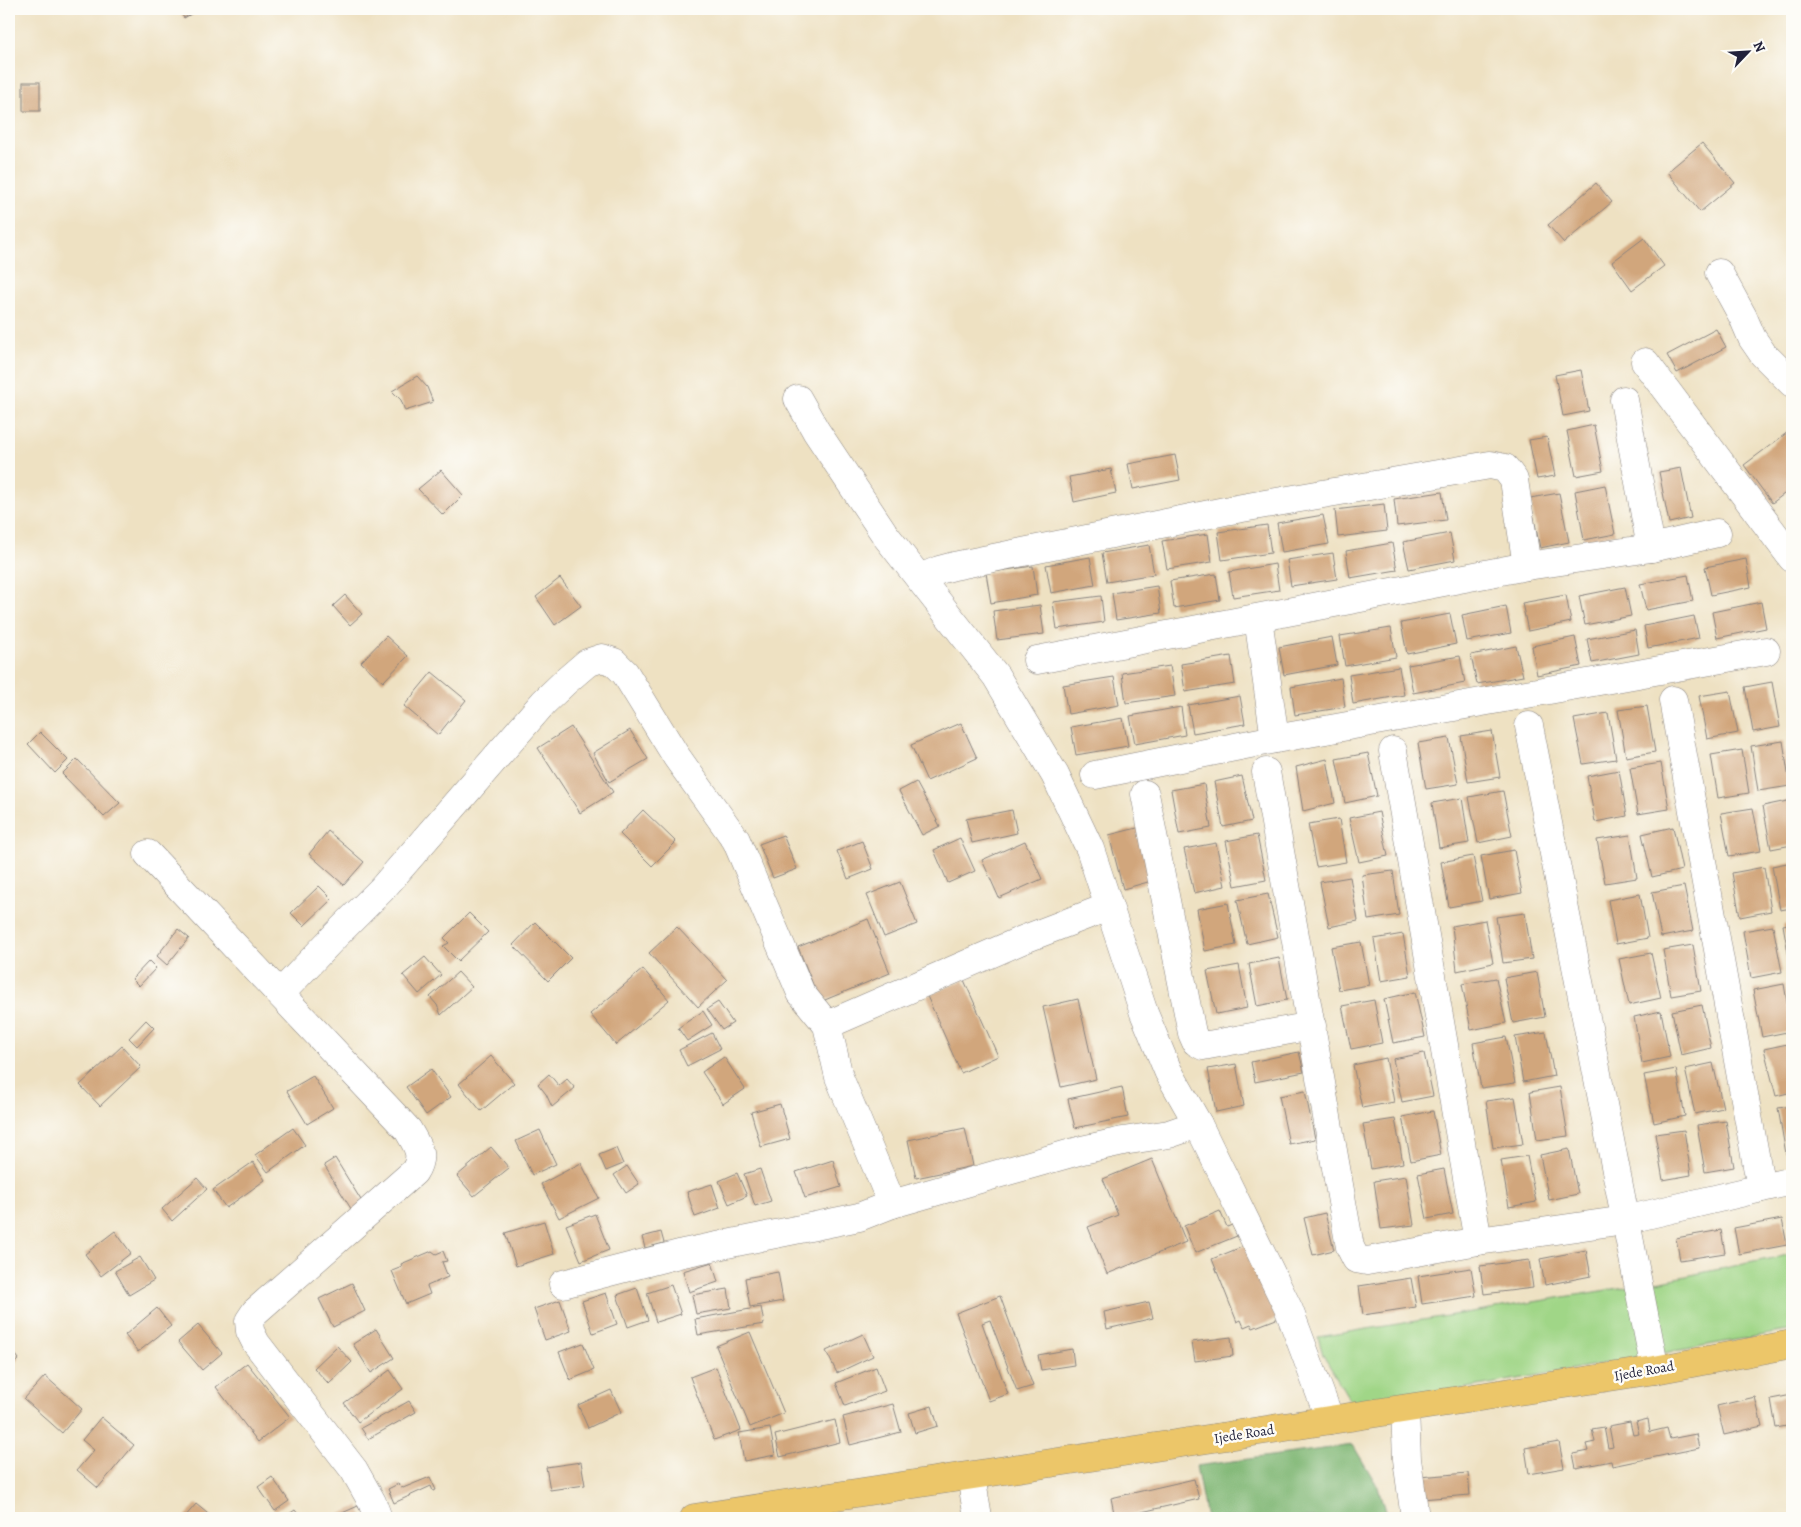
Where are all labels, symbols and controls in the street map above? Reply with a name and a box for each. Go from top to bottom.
north arrow [1724,28,1774,78]
text: N [1749,38,1770,55]
street label: Ijede Road [1613,1356,1676,1386]
street label: Ijede Road [1213,1420,1276,1448]

